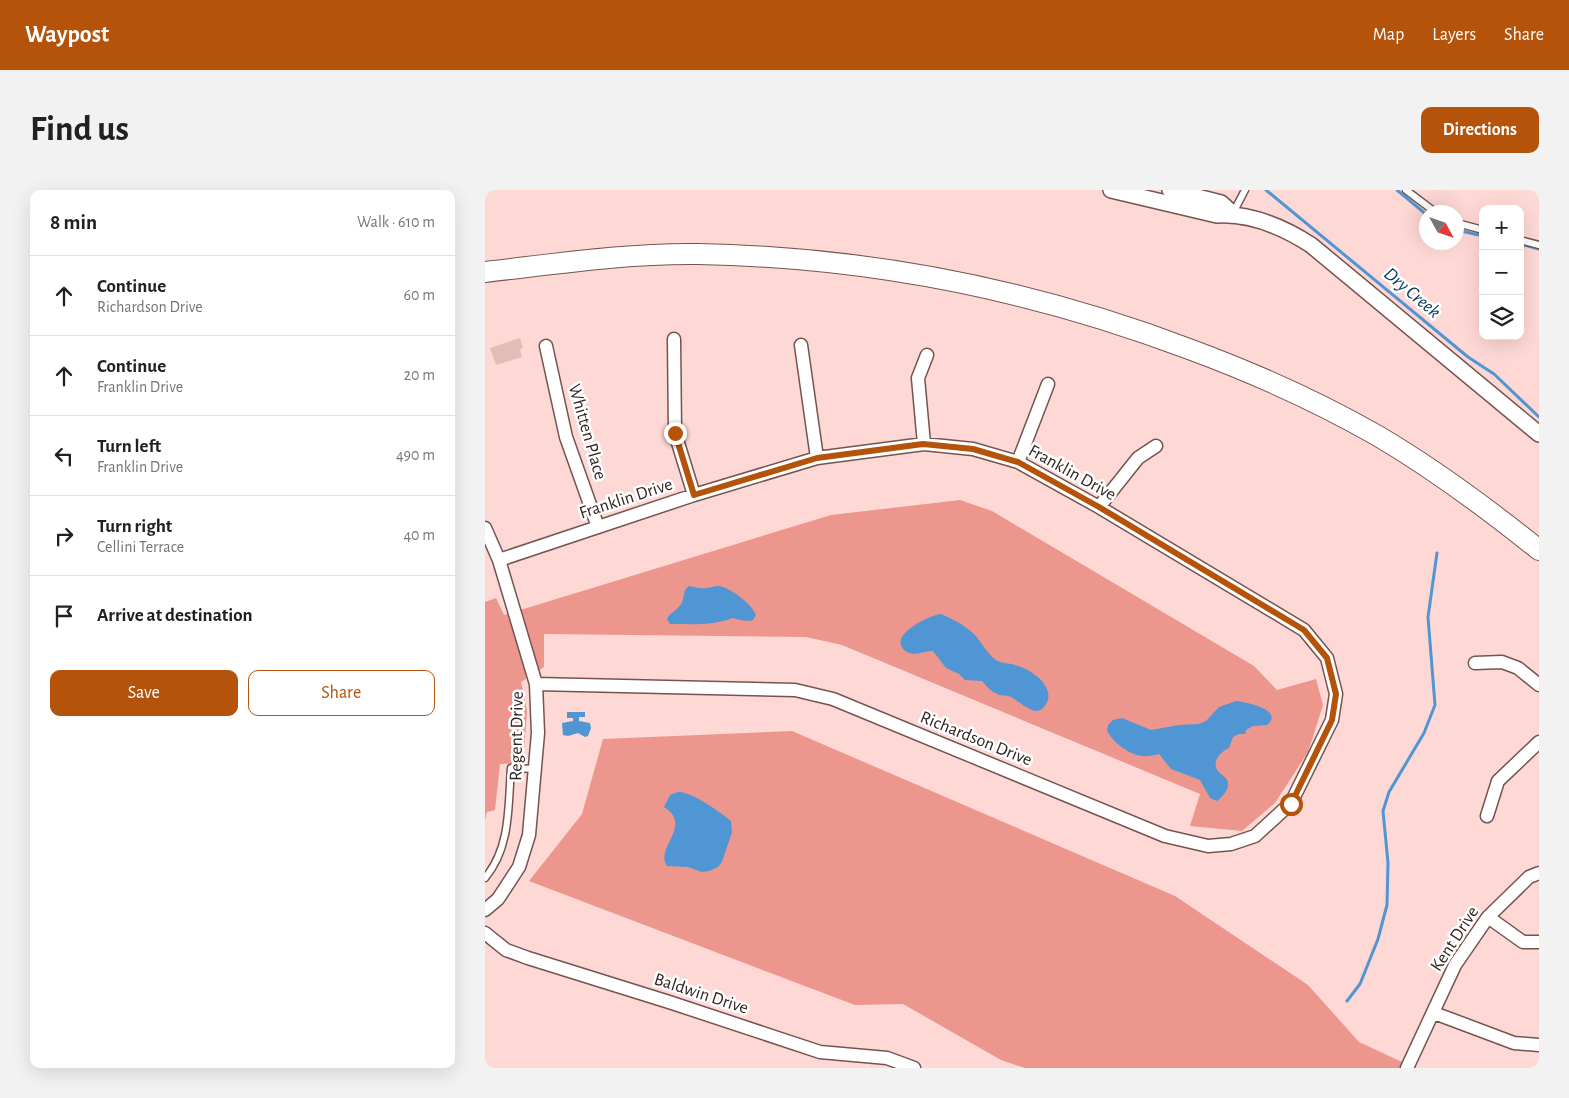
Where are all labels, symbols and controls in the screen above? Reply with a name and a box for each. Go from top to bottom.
text: Waypost [25,23,109,47]
text: Map [1373,26,1404,44]
text: Layers [1432,26,1476,44]
text: Share [1504,26,1544,44]
button: Directions [1421,107,1539,153]
text: Find us [30,112,129,147]
north arrow [1419,205,1464,250]
map controls [1479,205,1524,340]
button: + [1479,205,1524,250]
text: 8 min [50,212,97,233]
text: Walk · 610 m [357,214,435,230]
button: − [1479,250,1524,295]
water label: Dry Creek [1380,264,1444,322]
text: Continue [97,277,166,296]
icon: ahead [50,282,78,310]
text: 60 m [404,287,435,303]
button: layers [1479,295,1524,340]
text: Richardson Drive [97,299,203,315]
text: Continue [97,357,166,376]
icon: ahead [50,362,78,390]
text: 20 m [404,367,435,383]
text: Franklin Drive [97,379,183,395]
street label: Whitten Place [565,382,609,482]
route end [664,422,687,445]
text: Turn left [97,437,161,456]
icon: left [50,442,78,470]
street label: Franklin Drive [1025,442,1119,504]
text: 490 m [396,447,435,463]
text: Franklin Drive [97,459,183,475]
street label: Franklin Drive [577,475,675,523]
text: Turn right [97,517,172,536]
icon: right [50,522,78,550]
text: 40 m [403,527,435,543]
text: Cellini Terrace [97,539,184,555]
icon: arrive [50,602,78,630]
text: Arrive at destination [97,606,253,625]
button: Save [50,670,238,716]
button: Share [248,670,435,716]
street label: Regent Drive [507,691,527,781]
street label: Richardson Drive [917,708,1035,770]
route start [1280,793,1303,816]
street label: Kent Drive [1428,903,1482,975]
street label: Baldwin Drive [652,970,750,1018]

